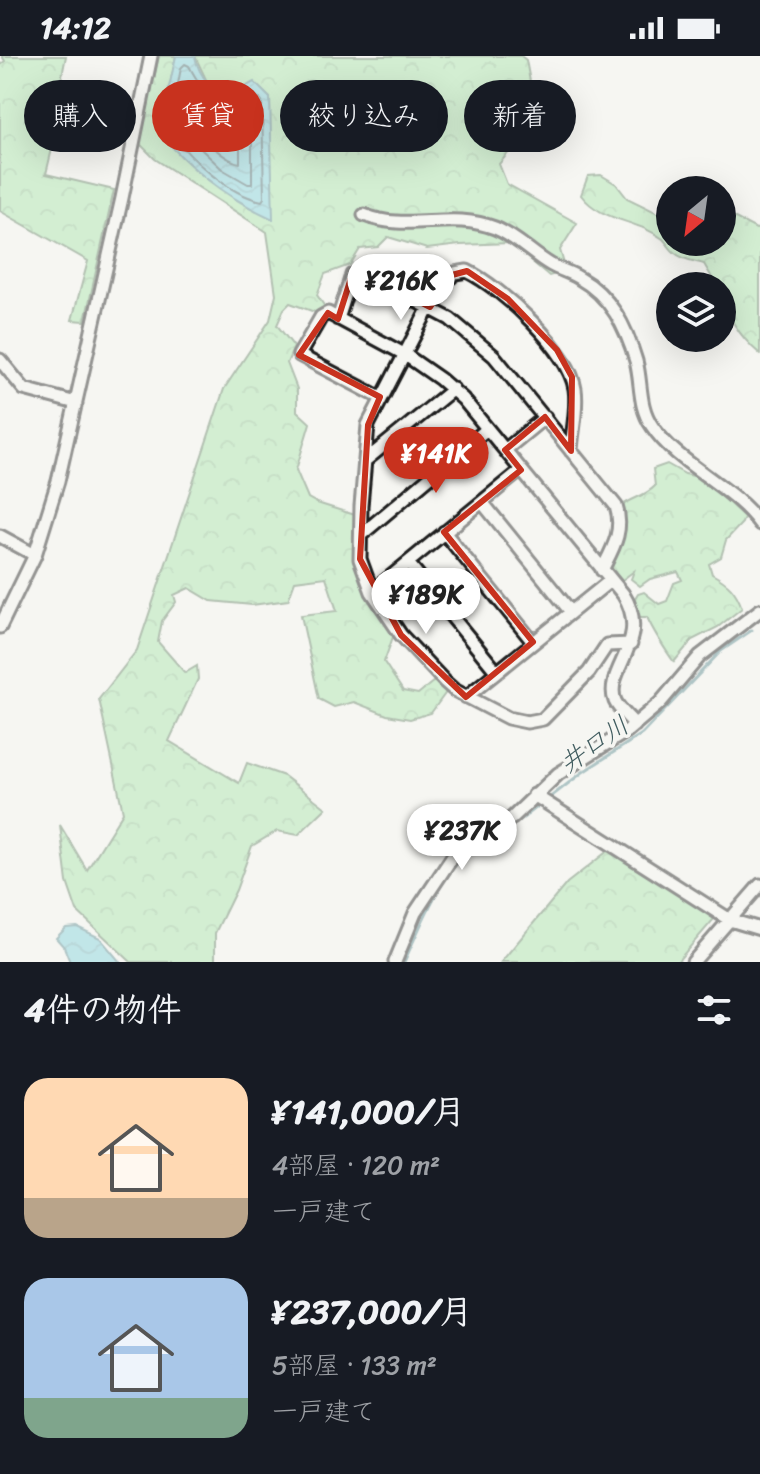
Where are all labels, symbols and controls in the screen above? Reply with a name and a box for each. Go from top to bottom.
text: 14:12 [40,1,111,55]
chip: 購入 [24,80,136,152]
chip: 賃貸 [152,80,264,152]
chip: 絞り込み [280,80,448,152]
chip: 新着 [464,80,576,152]
north arrow [656,176,736,256]
map controls [656,176,736,352]
pin: ¥216K [345,254,457,322]
text: ¥216K [365,257,437,303]
button: layers [656,272,736,352]
pin: ¥141K [380,427,492,495]
text: ¥141K [402,430,470,476]
pin: ¥189K [370,568,482,636]
text: ¥189K [389,571,463,617]
water label: 井口川 [549,703,639,785]
pin: ¥237K [406,804,518,872]
text: ¥237K [425,807,499,853]
text: 4件の物件 [24,980,181,1040]
icon: filters [692,988,736,1032]
text: ¥141,000/月 [272,1082,466,1142]
icon: home [88,1110,184,1206]
text: 4部屋 · 120 m² [272,1142,440,1188]
text: 一戸建て [272,1188,376,1234]
text: ¥237,000/月 [272,1282,473,1342]
icon: home [88,1310,184,1406]
text: 5部屋 · 133 m² [272,1342,437,1388]
text: 一戸建て [272,1388,376,1434]

